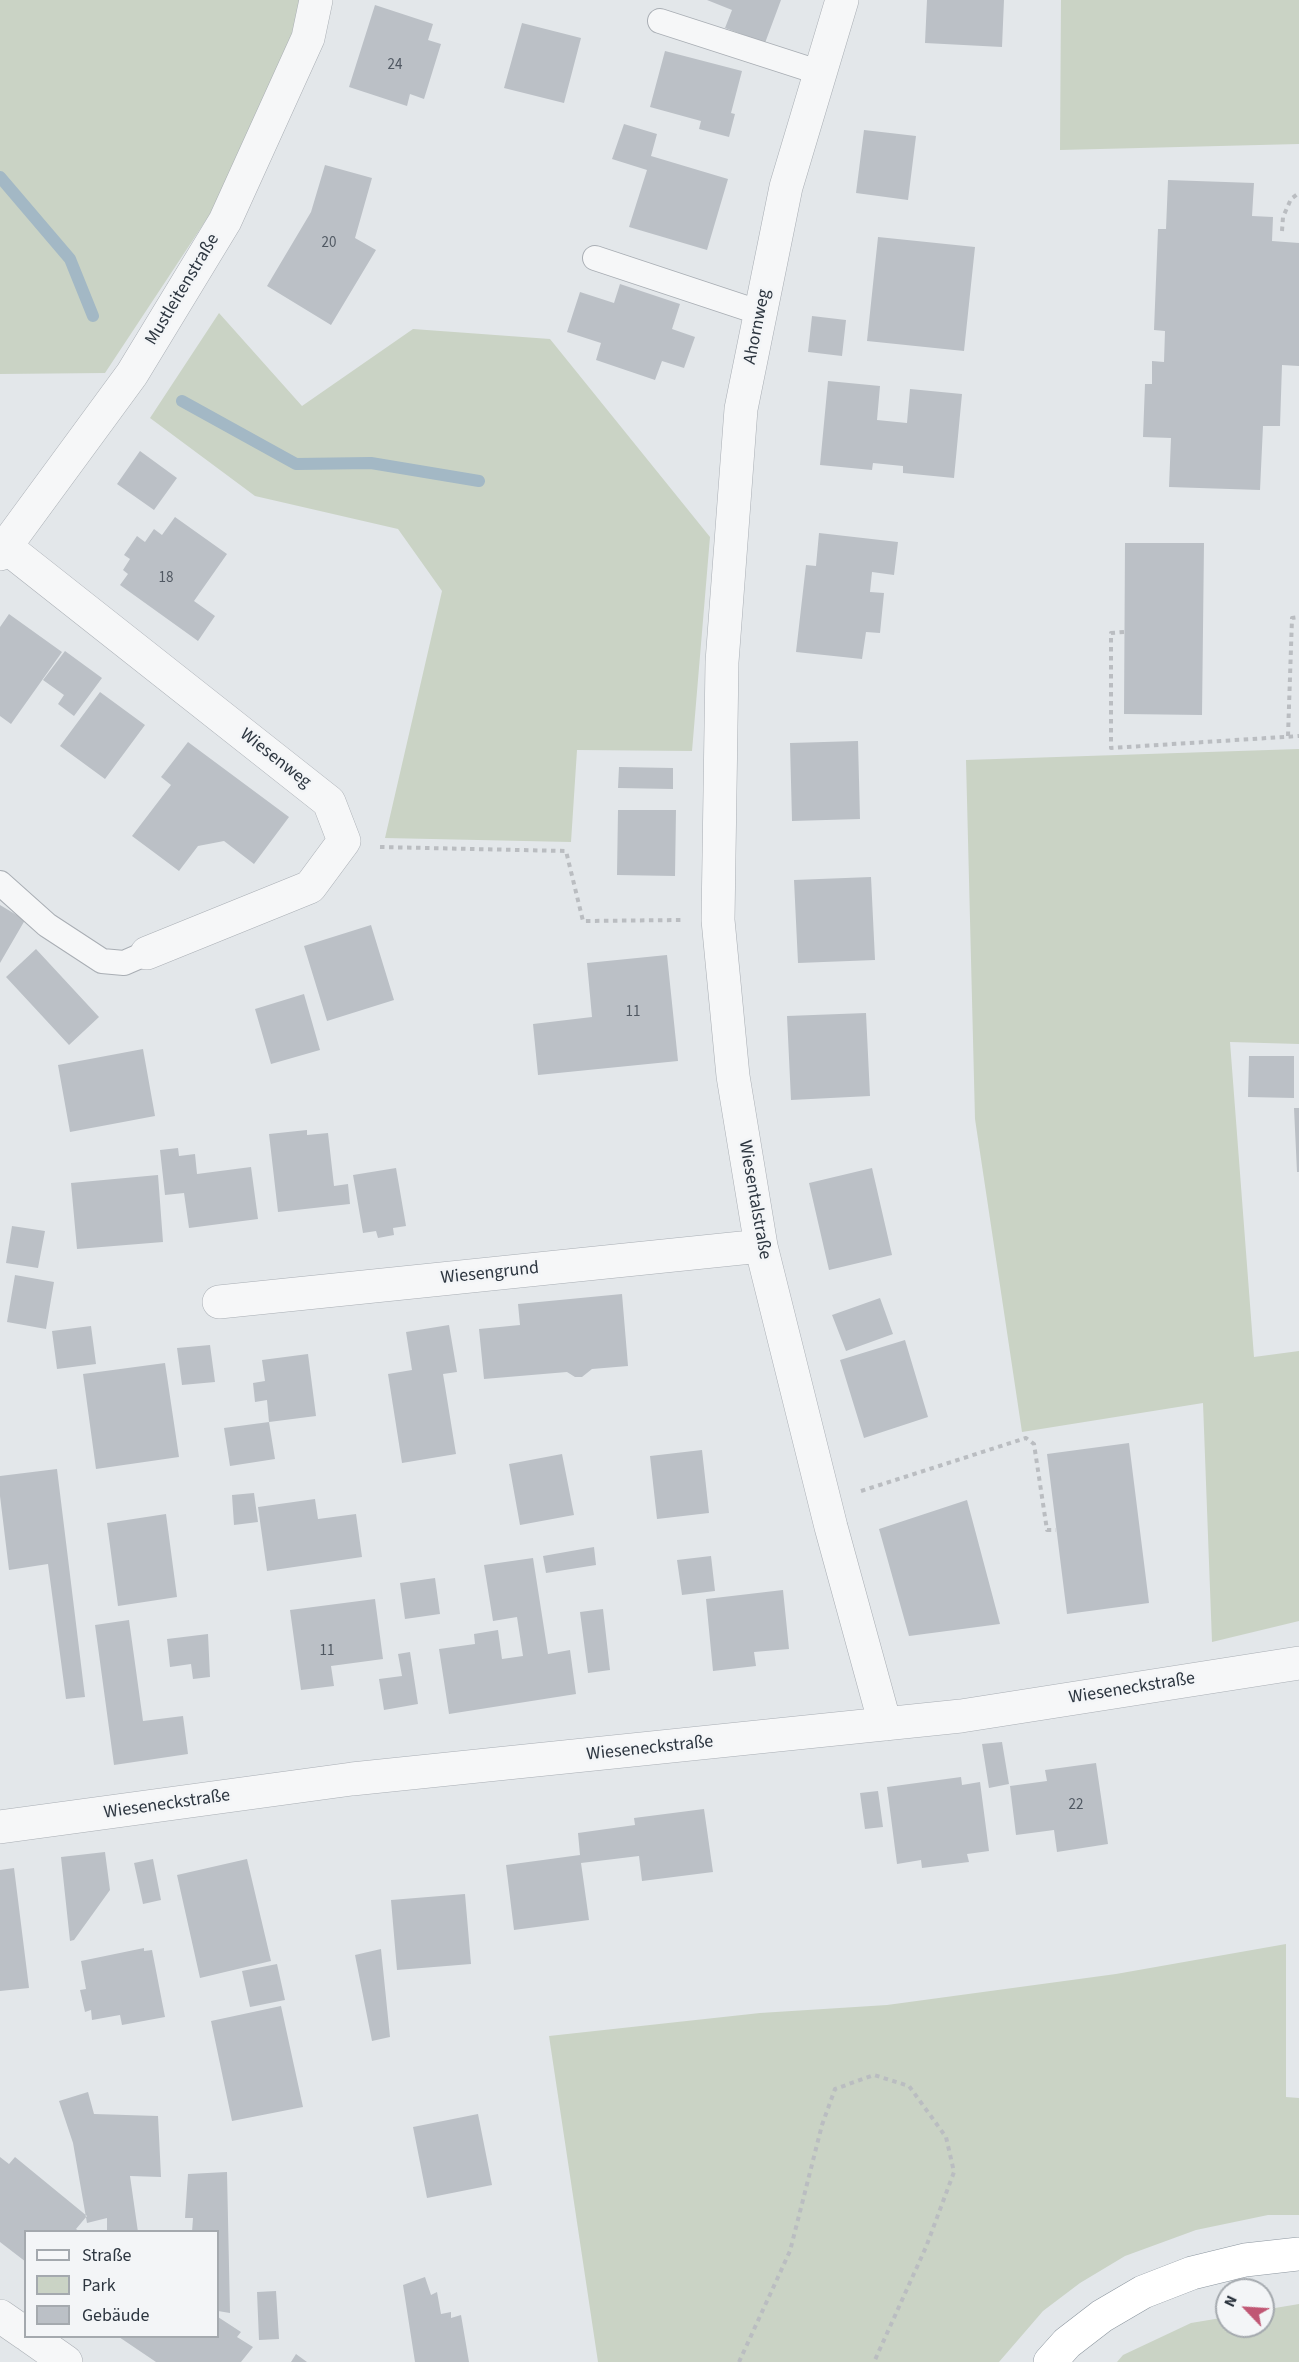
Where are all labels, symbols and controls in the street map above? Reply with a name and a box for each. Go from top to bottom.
house number: 24 [388,57,402,75]
street label: Mustleitenstraße [141,230,225,350]
house number: 20 [322,235,336,253]
street label: Ahornweg [740,288,776,366]
house number: 18 [159,570,173,588]
street label: Wiesenweg [235,724,315,794]
house number: 11 [626,1004,640,1022]
street label: Wiesentalstraße [733,1139,775,1261]
street label: Wiesengrund [440,1258,540,1290]
house number: 11 [320,1643,334,1661]
street label: Wieseneckstraße [1067,1668,1197,1710]
street label: Wieseneckstraße [586,1732,714,1766]
street label: Wieseneckstraße [102,1785,232,1825]
house number: 22 [1069,1797,1083,1815]
legend [24,2230,219,2338]
text: Straße [82,2243,131,2268]
text: Park [82,2273,116,2298]
north arrow [1215,2278,1275,2338]
text: N [1218,2292,1243,2311]
text: Gebäude [82,2303,150,2328]

